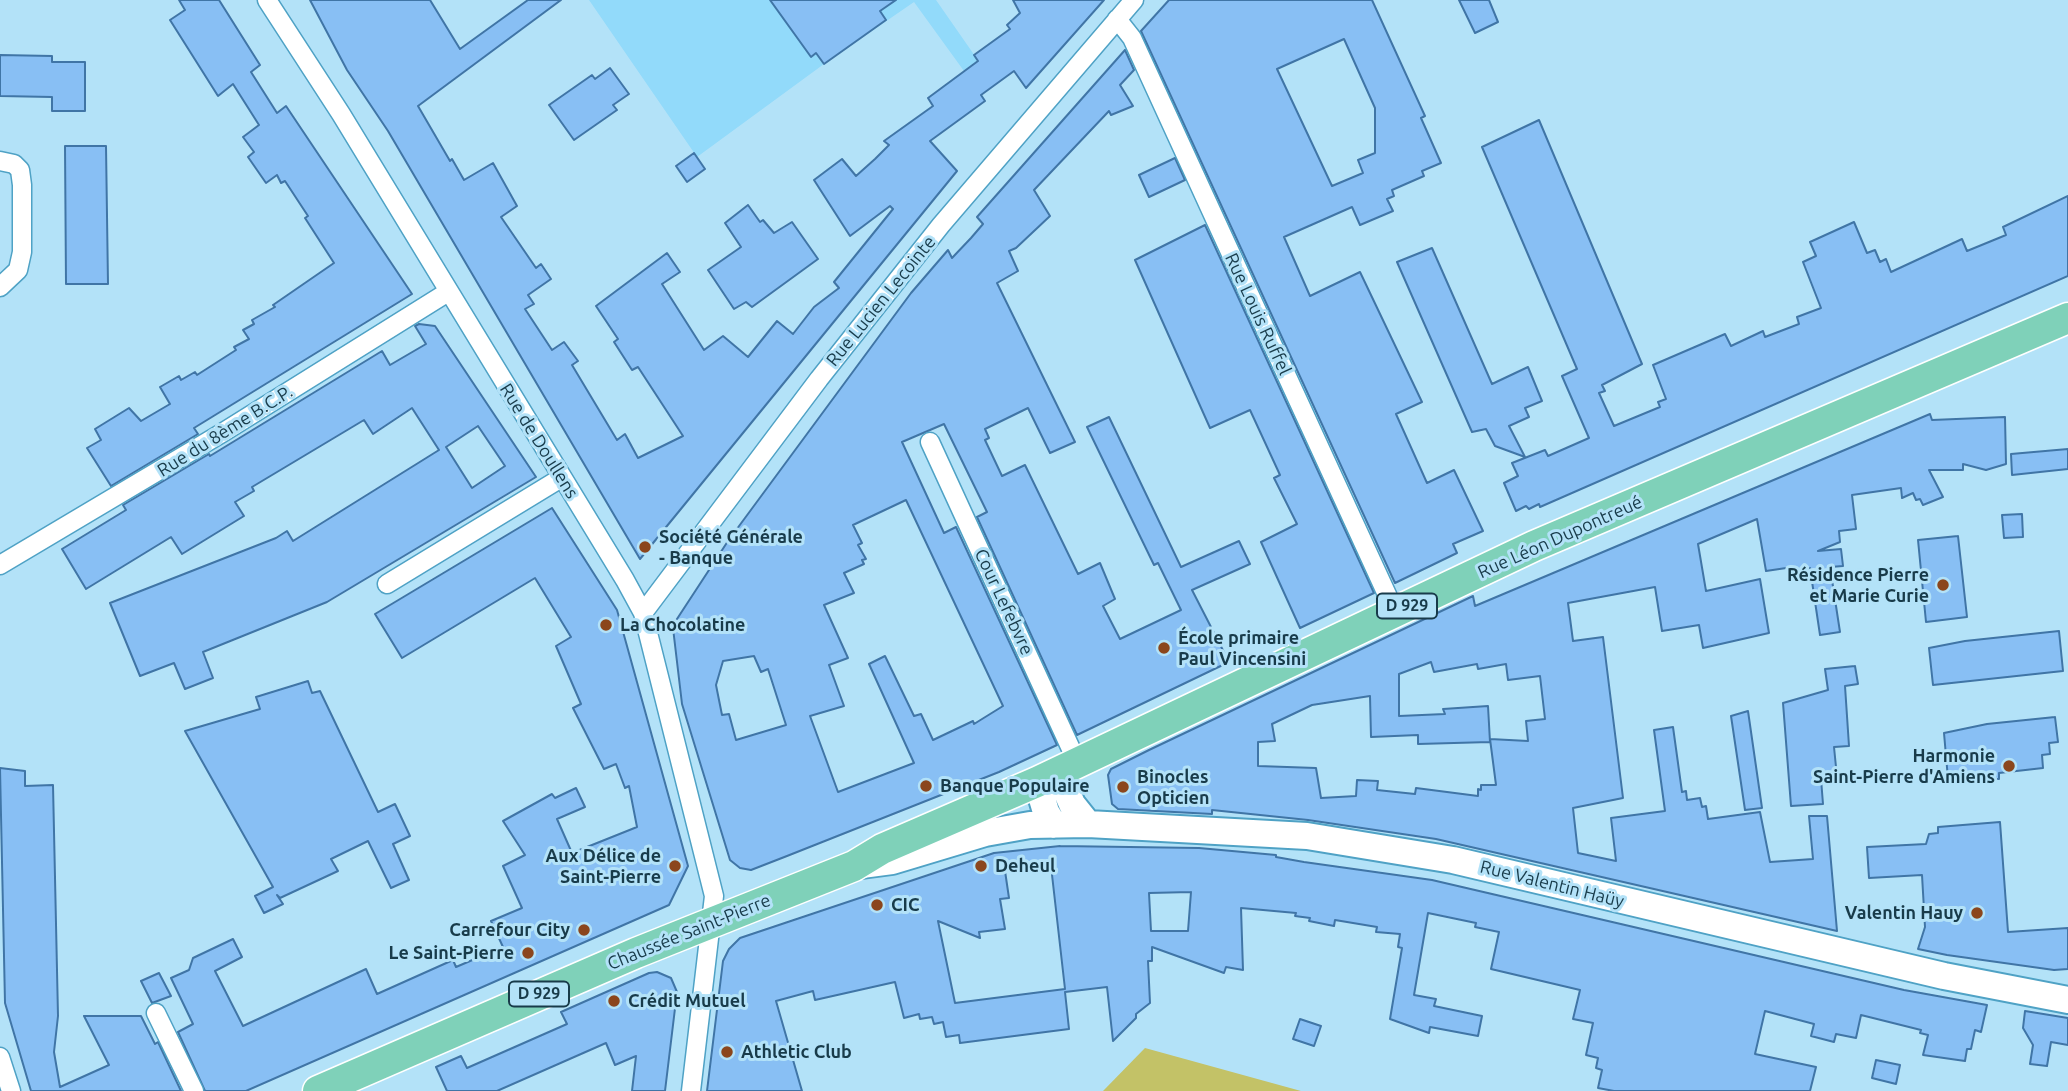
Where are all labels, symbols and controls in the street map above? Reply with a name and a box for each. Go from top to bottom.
street label: Rue Lucien Lecointe [822,231,940,371]
street label: Rue Louis Ruffel [1220,250,1296,378]
street label: Rue de Doullens [495,380,583,502]
street label: Rue du 8ème B.C.P. [153,381,297,481]
street label: Rue Léon Dupontreué [1474,491,1646,583]
place label: Société Générale - Banque [659,526,803,568]
marker: Société Générale - Banque [637,539,653,555]
street label: Cour Lefebvre [970,545,1038,659]
place label: Résidence Pierre et Marie Curie [1787,564,1929,606]
marker: Résidence Pierre et Marie Curie [1935,577,1951,593]
road number: D 929 [1377,594,1437,618]
place label: La Chocolatine [620,614,745,636]
marker: La Chocolatine [598,617,614,633]
place label: École primaire Paul Vincensini [1178,627,1306,670]
marker: École primaire Paul Vincensini [1156,640,1172,656]
place label: Harmonie Saint-Pierre d'Amiens [1813,745,1995,788]
marker: Harmonie Saint-Pierre d'Amiens [2001,758,2017,774]
place label: Binocles Opticien [1137,766,1209,808]
place label: Banque Populaire [940,775,1090,797]
marker: Banque Populaire [918,778,934,794]
marker: Binocles Opticien [1115,779,1131,795]
place label: Aux Délice de Saint-Pierre [546,845,661,888]
place label: Deheul [995,855,1055,877]
street label: Rue Valentin Haüy [1478,856,1626,912]
marker: Aux Délice de Saint-Pierre [667,858,683,874]
marker: Deheul [973,858,989,874]
street label: Chaussée Saint-Pierre [604,889,774,975]
place label: CIC [891,894,919,916]
marker: CIC [869,897,885,913]
place label: Valentin Hauy [1845,902,1963,924]
marker: Valentin Hauy [1969,905,1985,921]
place label: Carrefour City [449,919,570,941]
marker: Carrefour City [576,922,592,938]
place label: Le Saint-Pierre [389,942,514,964]
marker: Le Saint-Pierre [520,945,536,961]
road number: D 929 [509,982,569,1006]
place label: Crédit Mutuel [628,990,746,1012]
marker: Crédit Mutuel [606,993,622,1009]
place label: Athletic Club [741,1041,852,1063]
marker: Athletic Club [719,1044,735,1060]

